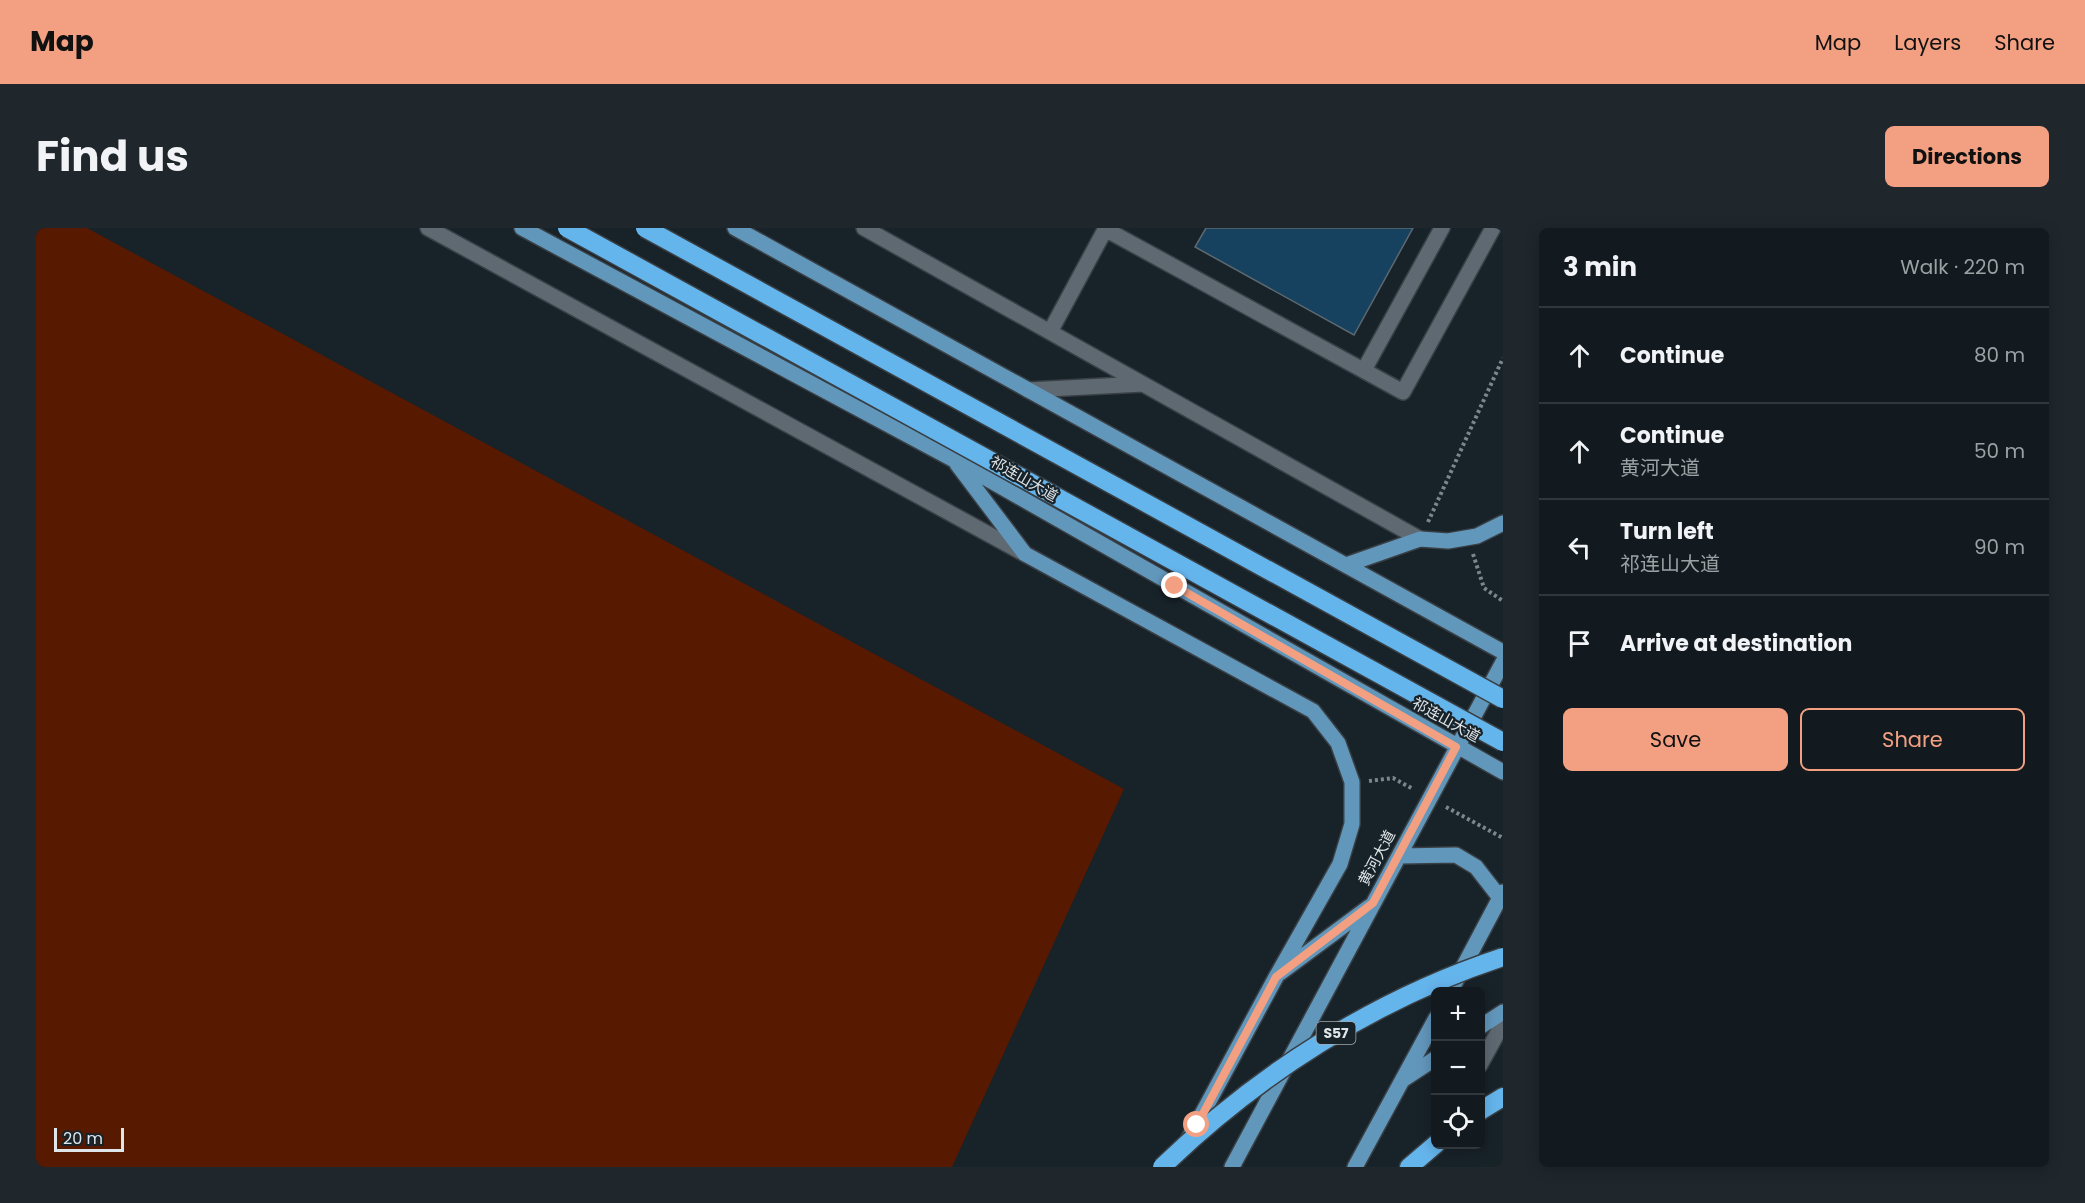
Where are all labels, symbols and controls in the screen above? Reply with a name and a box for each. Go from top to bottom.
text: Map [30,22,94,61]
text: Map [1815,28,1861,57]
text: Layers [1894,28,1961,57]
text: Share [1994,28,2055,57]
button: Directions [1885,126,2049,187]
text: Find us [36,127,189,186]
text: 3 min [1563,249,1637,285]
text: Walk · 220 m [1900,253,2025,281]
icon: ahead [1563,339,1596,372]
text: Continue [1620,340,1724,371]
text: 80 m [1974,341,2025,369]
text: Continue [1620,420,1724,451]
icon: ahead [1563,435,1596,468]
text: 50 m [1974,437,2025,465]
street label: 祁连山大道 [987,451,1062,506]
text: 黄河大道 [1620,454,1700,482]
text: Turn left [1620,516,1714,547]
icon: left [1563,531,1596,564]
text: 90 m [1974,533,2025,561]
text: 祁连山大道 [1620,550,1720,578]
route end [1161,572,1187,598]
icon: arrive [1563,627,1596,660]
text: Arrive at destination [1620,628,1852,659]
street label: 祁连山大道 [1408,692,1484,747]
button: Save [1563,708,1788,771]
button: Share [1800,708,2025,771]
street label: 黄河大道 [1353,826,1400,889]
map controls [1431,987,1485,1149]
button: + [1431,987,1485,1041]
road number: S57 [1316,1022,1356,1044]
button: − [1431,1041,1485,1095]
button: locate [1431,1095,1485,1149]
route start [1183,1111,1209,1137]
scale bar [54,1125,124,1152]
text: 20 m [63,1127,103,1150]

